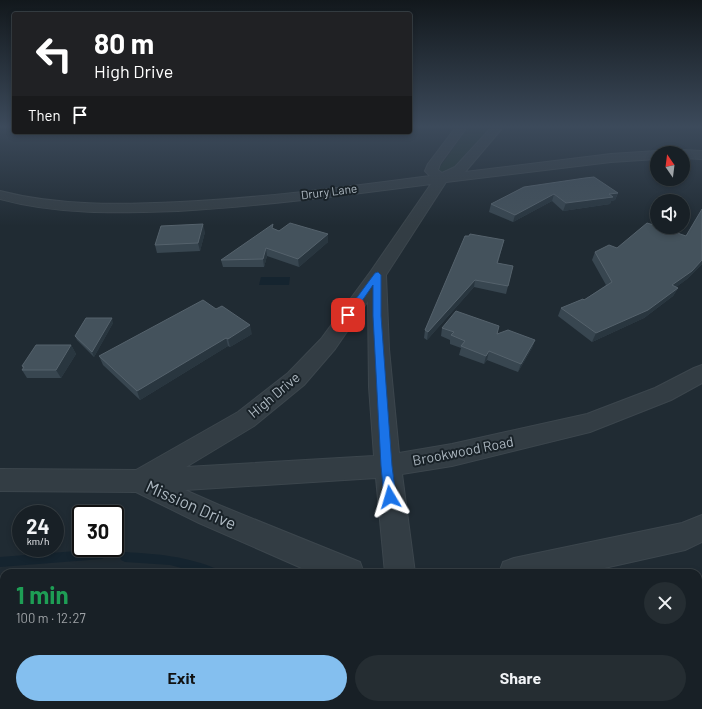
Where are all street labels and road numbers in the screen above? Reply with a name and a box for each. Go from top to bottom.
street label: Drury Lane [300,181,358,201]
street label: High Drive [245,368,303,421]
street label: Brookwood Road [411,432,515,469]
street label: Mission Drive [143,475,240,533]

